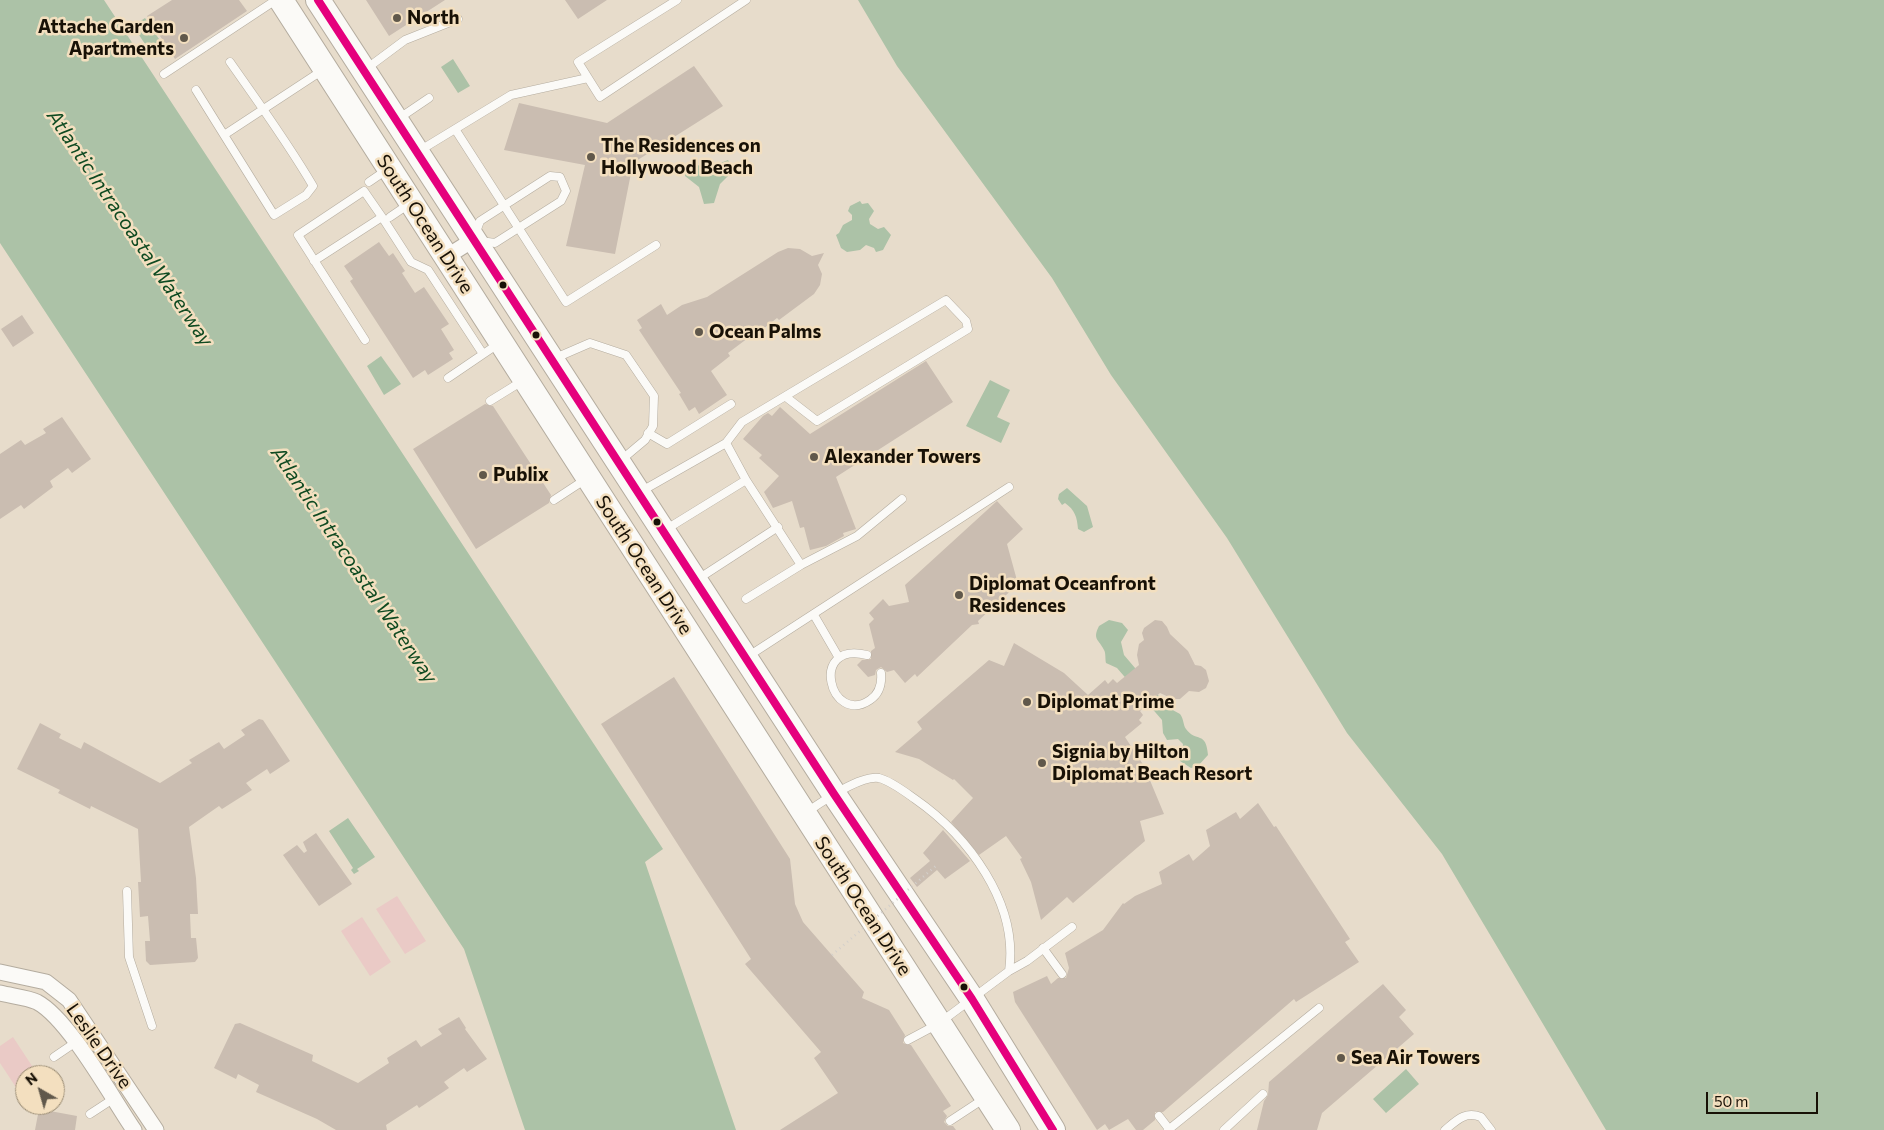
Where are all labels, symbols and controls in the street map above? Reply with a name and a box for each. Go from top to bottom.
place label: North [407,7,459,29]
marker: North [391,12,403,24]
place label: Attache Garden Apartments [38,16,174,60]
marker: Attache Garden Apartments [178,32,190,44]
water label: Atlantic Intracoastal Waterway [42,105,218,351]
place label: The Residences on Hollywood Beach [601,135,761,179]
street label: South Ocean Drive [372,150,478,298]
marker: The Residences on Hollywood Beach [585,151,597,163]
unlabelled marker [498,280,508,290]
place label: Ocean Palms [709,321,821,343]
marker: Ocean Palms [693,326,705,338]
unlabelled marker [531,330,541,340]
water label: Atlantic Intracoastal Waterway [266,442,442,688]
place label: Alexander Towers [824,446,981,468]
marker: Alexander Towers [808,451,820,463]
place label: Publix [493,464,549,486]
marker: Publix [477,469,489,481]
street label: South Ocean Drive [591,491,697,639]
unlabelled marker [652,517,662,527]
place label: Diplomat Oceanfront Residences [969,573,1156,617]
marker: Diplomat Oceanfront Residences [953,589,965,601]
place label: Diplomat Prime [1037,691,1174,713]
marker: Diplomat Prime [1021,696,1033,708]
place label: Signia by Hilton Diplomat Beach Resort [1052,741,1252,785]
marker: Signia by Hilton Diplomat Beach Resort [1036,757,1048,769]
street label: South Ocean Drive [810,832,916,980]
unlabelled marker [959,982,969,992]
street label: Leslie Drive [61,999,137,1093]
place label: Sea Air Towers [1351,1047,1480,1069]
marker: Sea Air Towers [1335,1052,1347,1064]
north arrow [15,1065,65,1115]
text: N [22,1069,40,1089]
scale bar [1709,1082,1822,1114]
text: 50 m [1714,1092,1748,1110]

